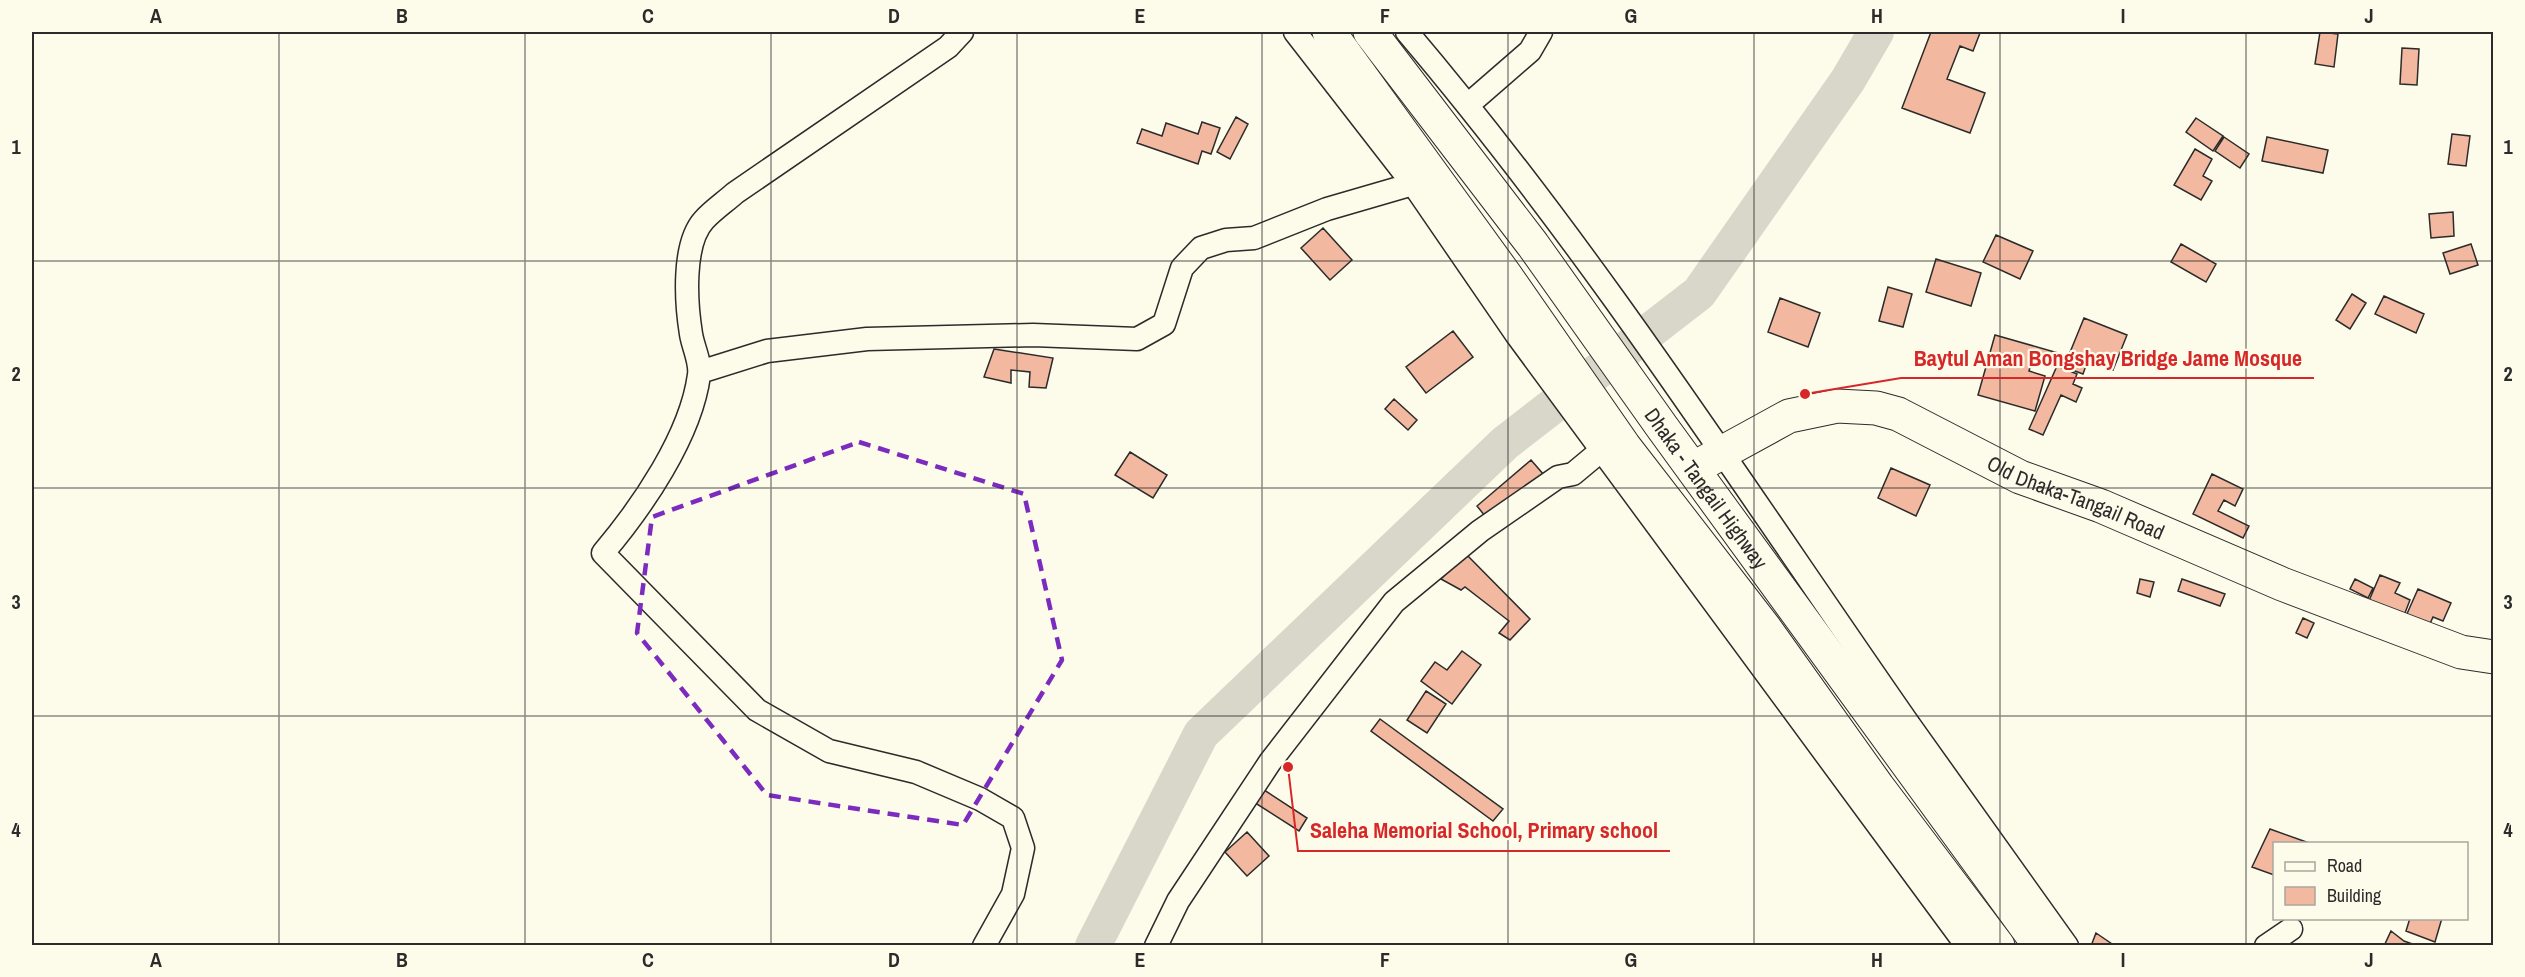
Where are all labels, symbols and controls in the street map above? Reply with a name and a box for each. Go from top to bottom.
text: A [150,2,162,29]
text: B [396,2,408,29]
text: C [642,2,654,29]
text: D [888,2,900,29]
text: E [1135,2,1146,29]
text: F [1380,2,1390,29]
text: G [1625,2,1637,29]
text: H [1871,2,1883,29]
text: I [2121,2,2125,29]
text: J [2364,2,2374,29]
text: 1 [11,133,21,160]
text: 1 [2503,133,2513,160]
callout: Baytul Aman Bongshay Bridge Jame Mosque [1901,338,2314,378]
text: Baytul Aman Bongshay Bridge Jame Mosque [1914,343,2302,373]
text: 2 [11,360,21,387]
text: 2 [2503,360,2513,387]
street label: Dhaka - Tangail Highway [1638,402,1775,575]
street label: Old Dhaka-Tangail Road [1982,448,2169,546]
text: 3 [11,588,21,615]
text: 3 [2503,588,2513,615]
callout: Saleha Memorial School, Primary school [1298,811,1670,851]
text: Saleha Memorial School, Primary school [1310,815,1658,845]
text: 4 [11,816,21,843]
text: 4 [2503,816,2513,843]
legend [2273,842,2468,920]
text: Road [2327,853,2362,878]
text: Building [2327,883,2382,908]
text: A [150,946,162,973]
text: B [396,946,408,973]
text: C [642,946,654,973]
text: D [888,946,900,973]
text: E [1135,946,1146,973]
text: F [1380,946,1390,973]
text: G [1625,946,1637,973]
text: H [1871,946,1883,973]
text: I [2121,946,2125,973]
text: J [2364,946,2374,973]

